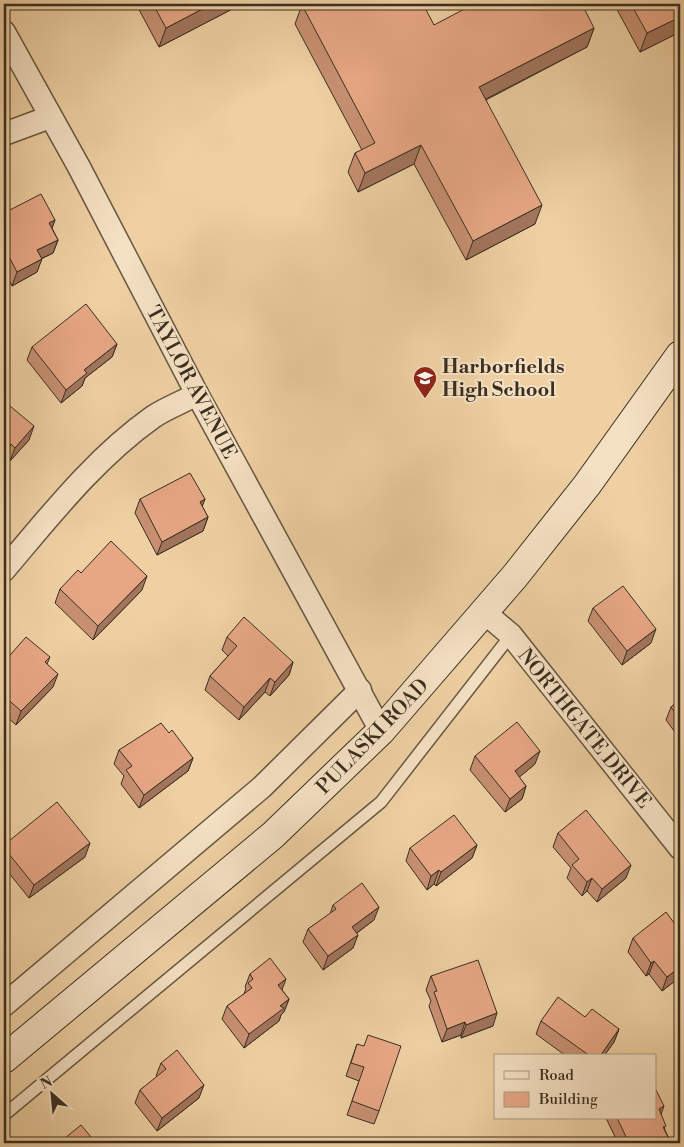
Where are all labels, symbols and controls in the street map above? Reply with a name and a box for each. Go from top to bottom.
street label: TAYLOR AVENUE [140,302,242,463]
place label: Harborfields High School [442,355,565,403]
school or university icon: Harborfields High School [412,365,438,399]
street label: NORTHGATE DRIVE [512,644,656,814]
street label: PULASKI ROAD [312,674,435,800]
legend [494,1054,656,1120]
text: Road [539,1066,574,1085]
north arrow [28,1070,78,1120]
text: N [38,1073,56,1094]
text: Building [538,1090,598,1109]

